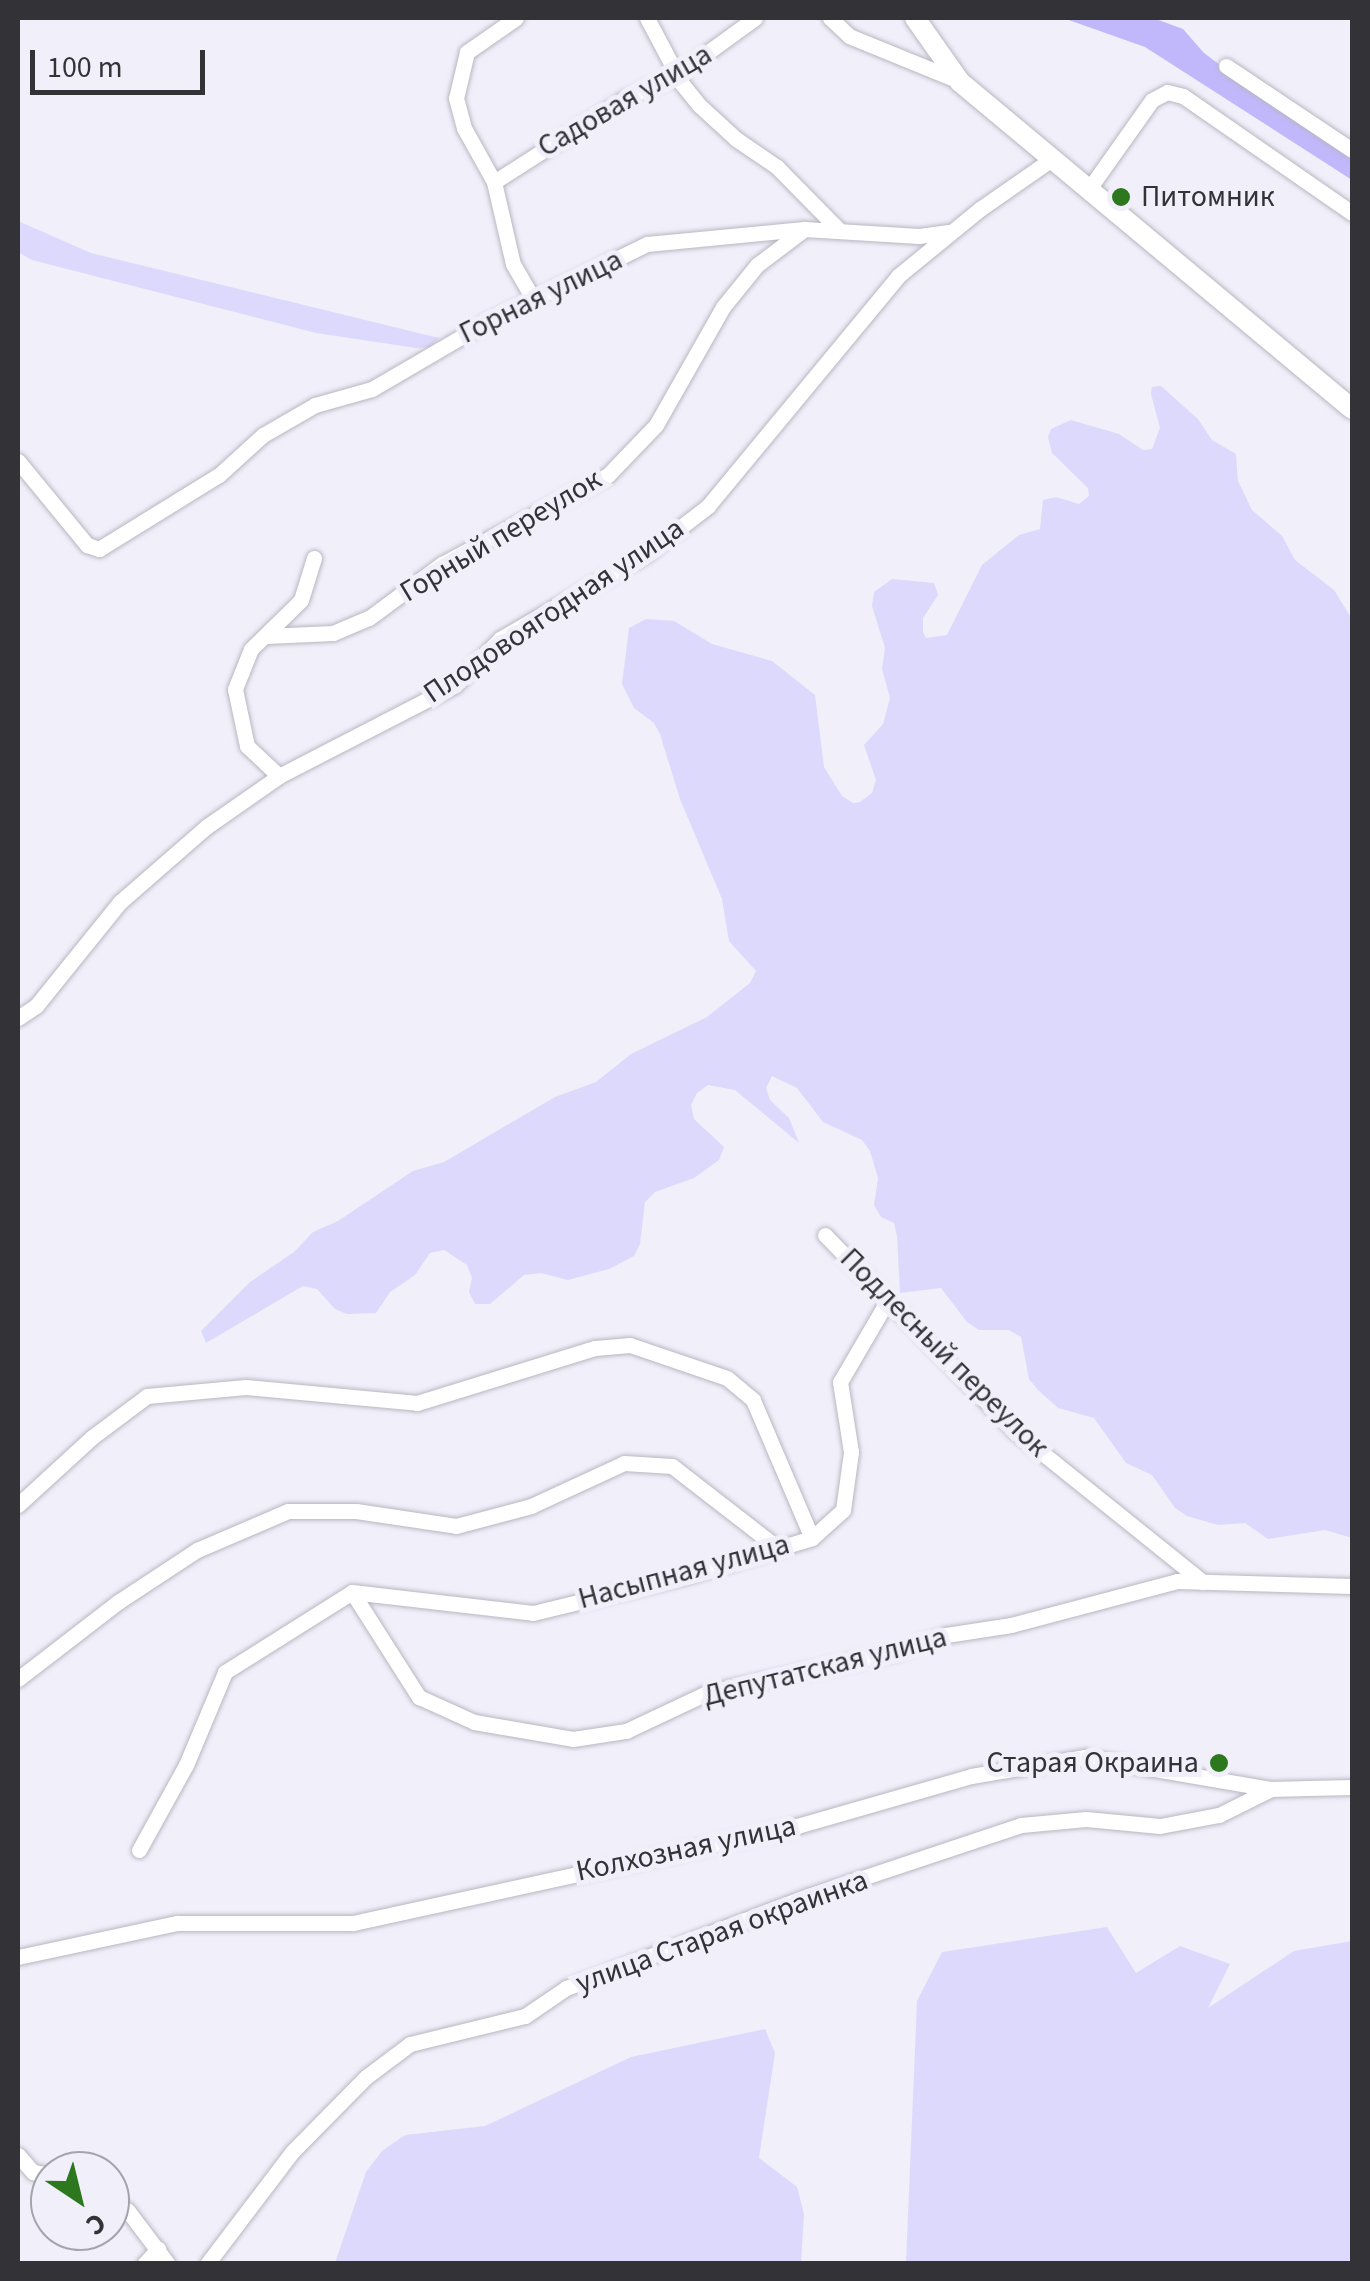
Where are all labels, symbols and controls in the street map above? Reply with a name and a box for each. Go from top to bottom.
scale bar [35,30,210,92]
street label: Садовая улица [532,37,718,165]
text: 100 m [47,46,123,89]
place label: Питомник [1141,179,1275,215]
marker: Питомник [1110,186,1132,208]
street label: Горная улица [454,242,628,352]
street label: Горный переулок [394,462,608,610]
street label: Плодовоягодная улица [417,511,691,711]
street label: Подлесный переулок [832,1241,1056,1465]
street label: Насыпная улица [574,1527,794,1617]
street label: Депутатская улица [700,1619,950,1715]
place label: Старая Окраина [987,1745,1199,1781]
marker: Старая Окраина [1208,1752,1230,1774]
street label: Колхозная улица [573,1808,799,1890]
street label: улица Старая окраинка [571,1862,873,2002]
north arrow [30,2151,130,2251]
text: С [78,2203,114,2245]

